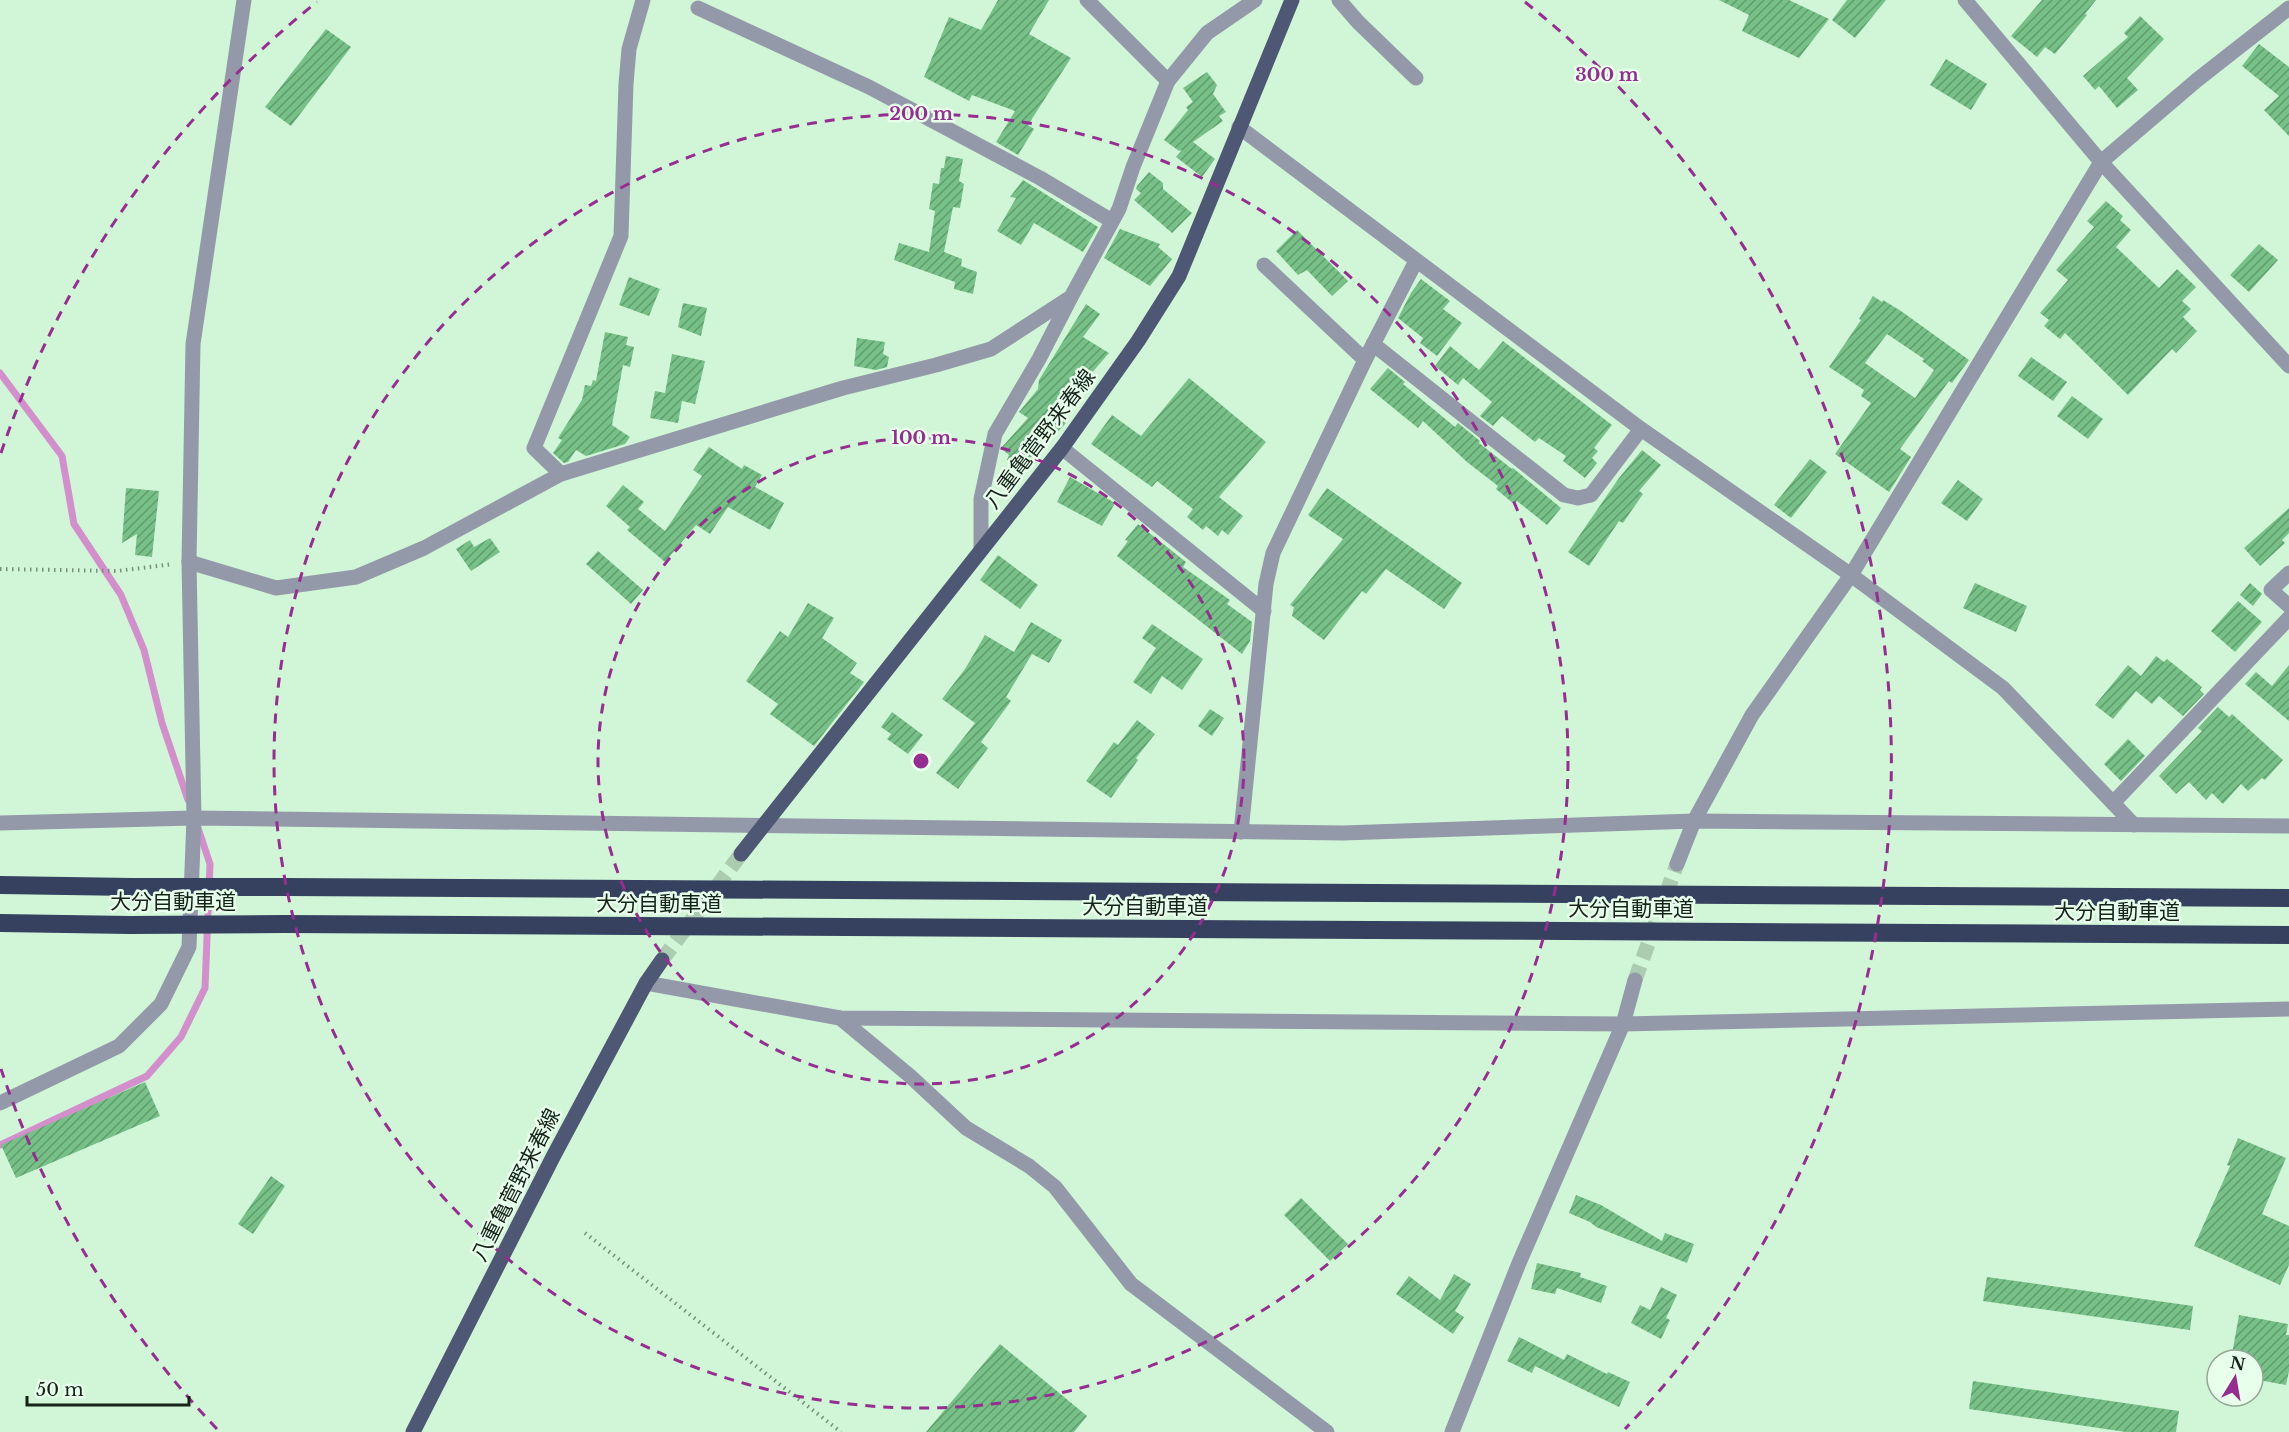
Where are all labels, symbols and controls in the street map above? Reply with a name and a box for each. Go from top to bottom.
text: 300 m [1575,64,1639,86]
text: 200 m [889,103,953,125]
street label: 八重亀菅野来春線 [979,364,1101,514]
text: 100 m [891,427,951,449]
centre of rings [911,751,931,771]
street label: 大分自動車道 [110,889,236,915]
street label: 大分自動車道 [596,891,722,917]
street label: 大分自動車道 [1082,894,1208,920]
street label: 大分自動車道 [1568,896,1694,922]
street label: 大分自動車道 [2054,899,2180,925]
street label: 八重亀菅野来春線 [466,1104,566,1266]
north arrow [2205,1348,2265,1408]
text: N [2229,1352,2247,1375]
scale bar [27,1369,189,1407]
text: 50 m [36,1379,84,1401]

